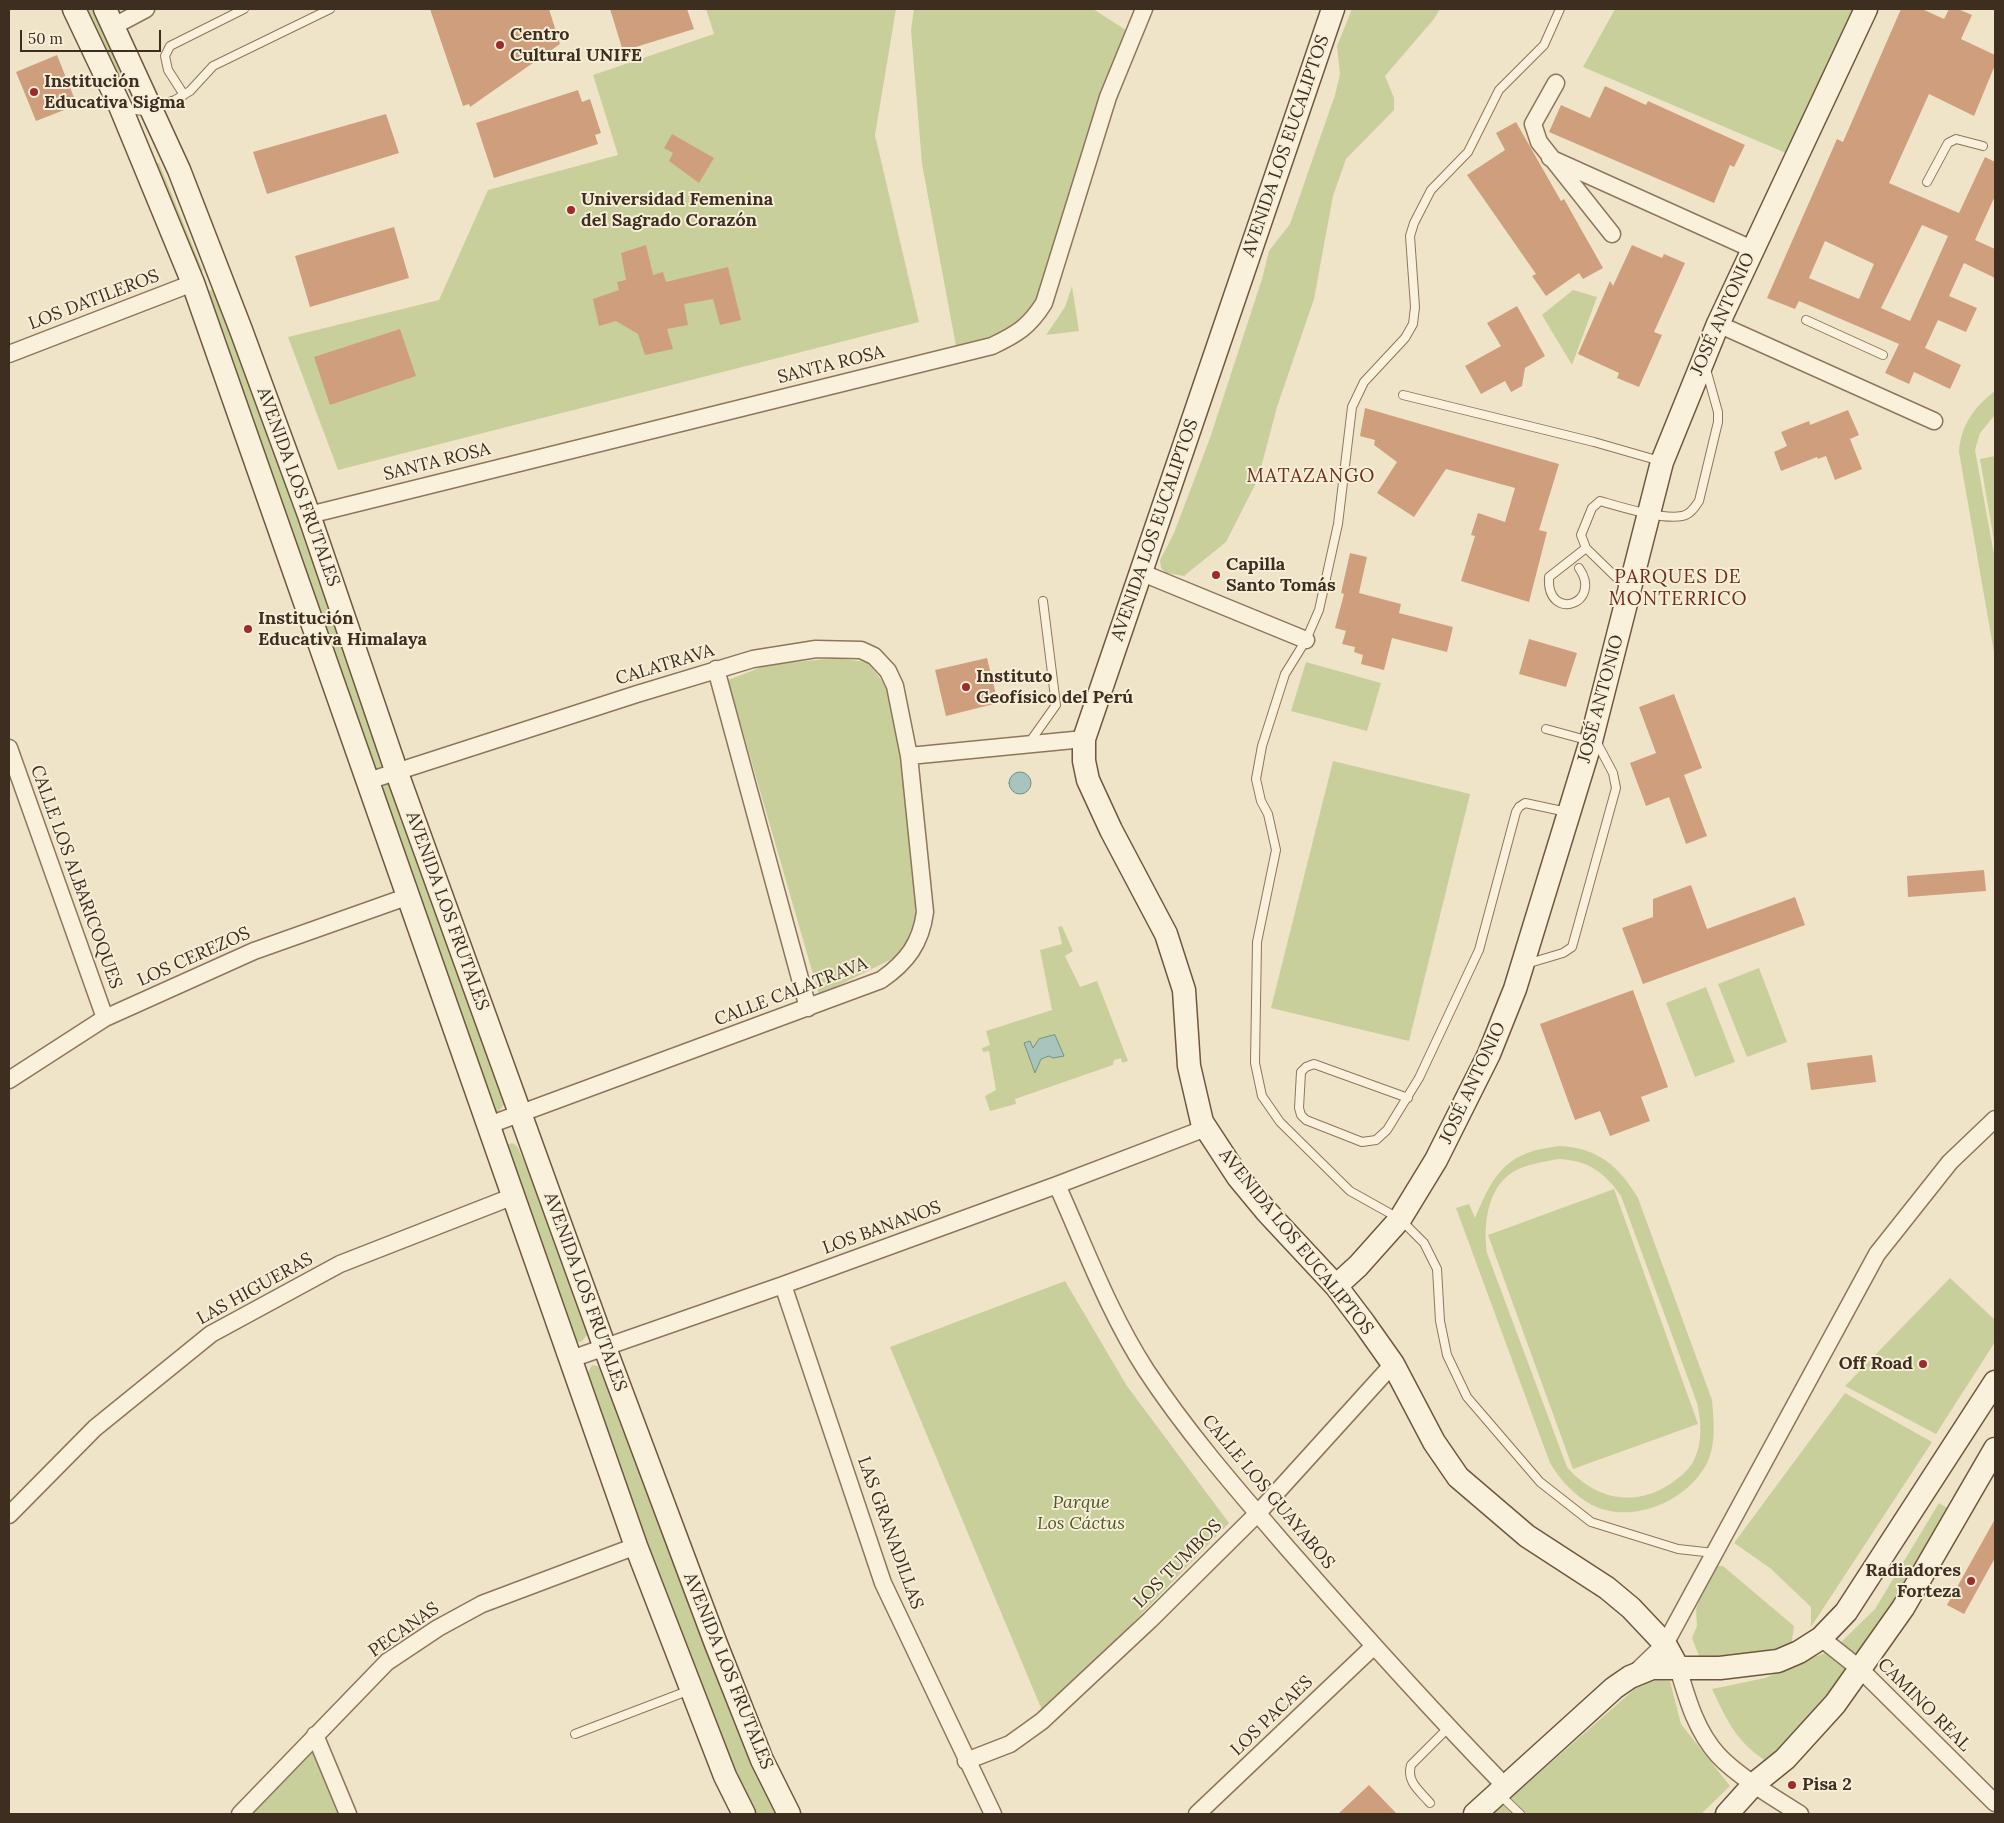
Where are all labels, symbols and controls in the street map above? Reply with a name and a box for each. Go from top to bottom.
scale bar [22,20,164,52]
place label: Centro Cultural UNIFE [510,24,642,66]
text: 50 m [28,29,63,48]
street label: AVENIDA LOS EUCALIPTOS [1238,32,1334,260]
marker: Centro Cultural UNIFE [494,39,506,51]
place label: Institución Educativa Sigma [44,71,185,114]
marker: Institución Educativa Sigma [28,86,40,98]
place label: Universidad Femenina del Sagrado Corazón [581,189,773,232]
marker: Universidad Femenina del Sagrado Corazón [565,204,577,216]
street label: JOSÉ ANTONIO [1686,250,1760,378]
street label: LOS DATILEROS [26,265,162,335]
street label: SANTA ROSA [775,341,887,389]
street label: AVENIDA LOS FRUTALES [252,384,344,590]
street label: AVENIDA LOS EUCALIPTOS [1107,416,1203,644]
street label: SANTA ROSA [381,438,493,486]
district label: MATAZANGO [1245,466,1377,488]
place label: Capilla Santo Tomás [1226,554,1336,596]
district label: PARQUES DE MONTERRICO [1607,567,1749,611]
marker: Capilla Santo Tomás [1210,569,1222,581]
place label: Institución Educativa Himalaya [258,608,427,650]
marker: Institución Educativa Himalaya [242,623,254,635]
street label: JOSÉ ANTONIO [1574,633,1628,765]
street label: CALATRAVA [613,640,717,690]
place label: Instituto Geofísico del Perú [976,666,1133,709]
marker: Instituto Geofísico del Perú [960,681,972,693]
street label: CALLE LOS ALBARICOQUES [25,762,127,992]
street label: AVENIDA LOS FRUTALES [401,808,493,1014]
street label: LOS CEREZOS [134,923,254,991]
street label: CALLE CALATRAVA [711,953,871,1031]
street label: JOSÉ ANTONIO [1435,1019,1511,1147]
street label: AVENIDA LOS EUCALIPTOS [1214,1145,1378,1339]
street label: AVENIDA LOS FRUTALES [539,1189,631,1395]
street label: LOS BANANOS [820,1197,944,1259]
street label: LAS HIGUERAS [193,1248,317,1330]
place label: Off Road [1839,1353,1913,1375]
marker: Off Road [1917,1358,1929,1370]
street label: CALLE LOS GUAYABOS [1197,1410,1339,1574]
street label: LAS GRANADILLAS [852,1454,928,1612]
park label: Parque Los Cáctus [1037,1492,1125,1535]
street label: LOS TUMBOS [1129,1515,1227,1613]
place label: Radiadores Forteza [1865,1560,1961,1602]
street label: AVENIDA LOS FRUTALES [679,1569,777,1773]
marker: Radiadores Forteza [1965,1575,1977,1587]
street label: PECANAS [365,1598,443,1662]
street label: CAMINO REAL [1873,1654,1975,1756]
street label: LOS PACAES [1226,1671,1318,1761]
place label: Pisa 2 [1802,1774,1852,1796]
marker: Pisa 2 [1786,1779,1798,1791]

